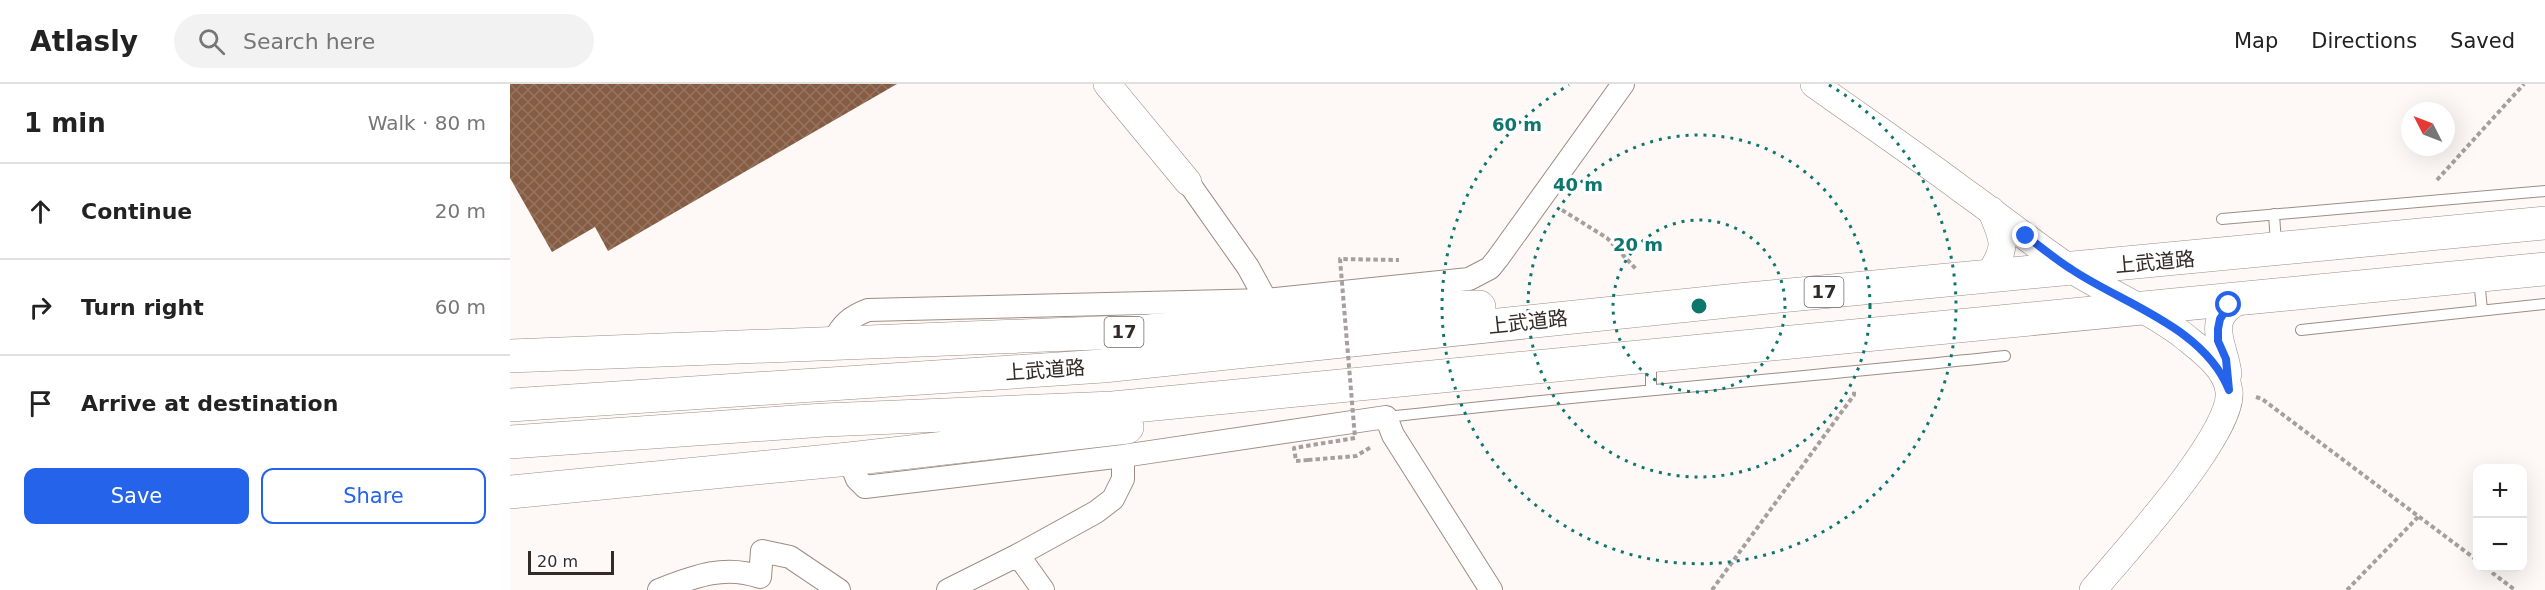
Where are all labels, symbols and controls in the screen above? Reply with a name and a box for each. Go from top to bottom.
search box [174,14,594,68]
text: Atlasly [30,25,138,58]
icon: search [195,25,228,58]
text: Search here [243,29,375,54]
text: Map [2234,29,2278,53]
text: Directions [2311,29,2417,53]
text: Saved [2450,29,2515,53]
north arrow [2401,102,2455,156]
text: 1 min [24,108,106,138]
text: Walk · 80 m [368,111,486,135]
text: 60 m [1492,114,1542,135]
text: 40 m [1553,174,1603,195]
icon: ahead [24,195,57,228]
text: Continue [81,199,192,224]
text: 20 m [435,199,486,223]
route end [2012,222,2038,248]
text: 20 m [1613,234,1663,255]
street label: 上武道路 [2114,247,2196,277]
road number: 17 [1804,277,1844,307]
icon: right [24,291,57,324]
route start [2215,291,2241,317]
text: Turn right [81,295,204,320]
text: 60 m [435,295,486,319]
centre of rings [1689,296,1709,316]
street label: 上武道路 [1487,306,1569,338]
road number: 17 [1104,317,1144,347]
street label: 上武道路 [1004,355,1086,385]
icon: arrive [24,387,57,420]
text: Arrive at destination [81,391,338,416]
map controls [2473,464,2527,572]
button: + [2473,464,2527,518]
button: Save [24,468,249,524]
button: Share [261,468,486,524]
button: − [2473,518,2527,572]
scale bar [528,548,614,576]
text: 20 m [537,552,578,571]

